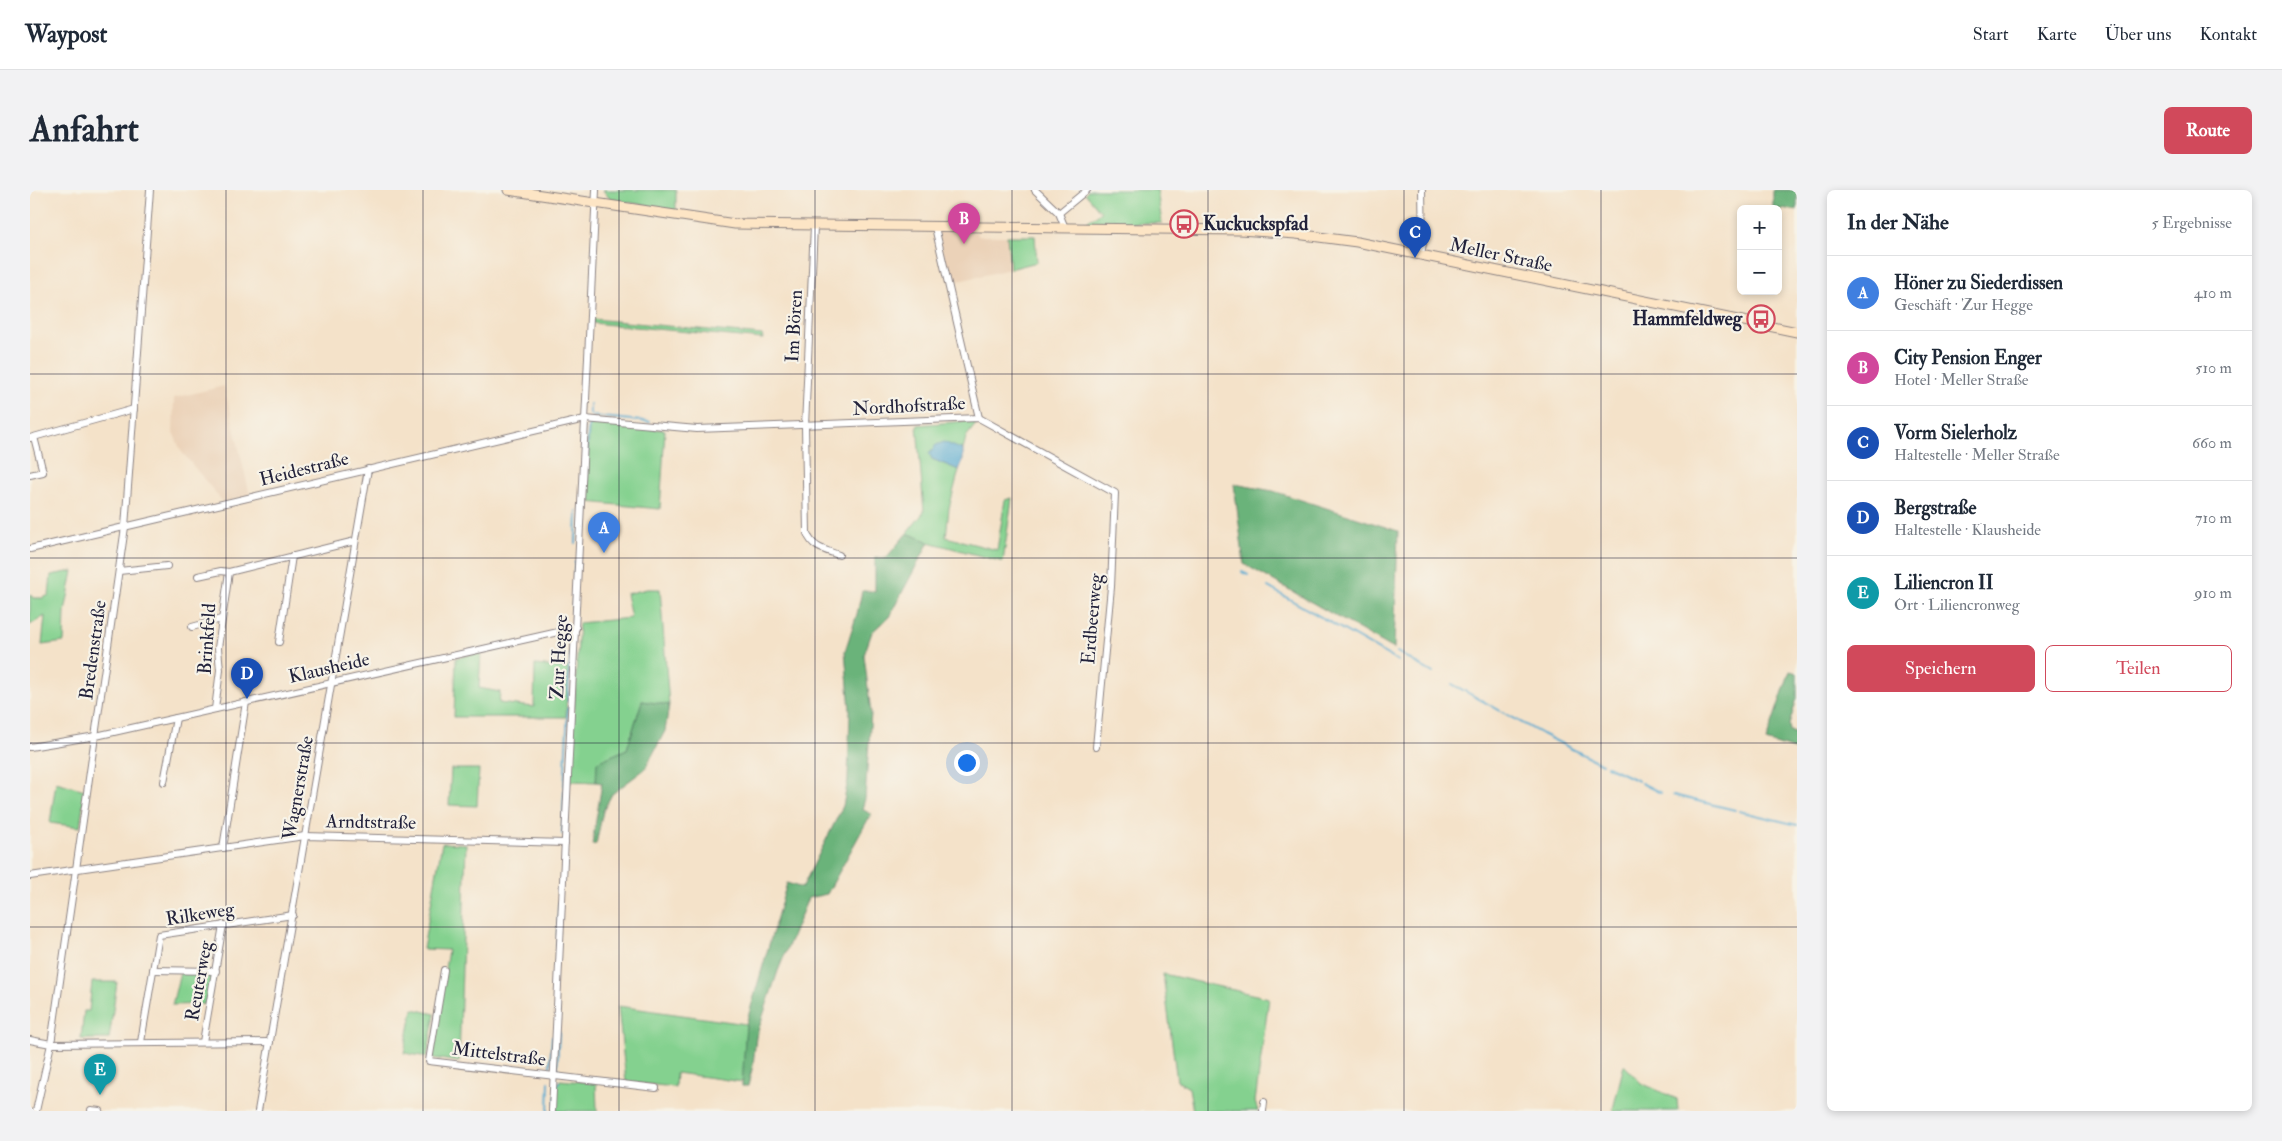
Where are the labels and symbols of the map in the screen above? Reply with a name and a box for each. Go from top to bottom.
pin: B [948,203,980,244]
bus stop icon: Kuckuckspfad [1169,209,1199,239]
place label: Kuckuckspfad [1203,212,1309,237]
pin: C [1399,217,1431,258]
street label: Meller Straße [1447,232,1555,278]
street label: Im Bören [780,289,808,363]
bus stop icon: Hammfeldweg [1746,304,1776,334]
place label: Hammfeldweg [1632,307,1743,332]
street label: Nordhofstraße [852,391,966,421]
street label: Heidestraße [257,446,351,492]
pin: A [588,512,620,553]
street label: Erdbeerweg [1076,572,1108,665]
street label: Bredenstraße [74,599,112,701]
street label: Brinkfeld [193,602,222,675]
street label: Zur Hegge [545,614,573,700]
street label: Klausheide [286,647,372,689]
pin: D [231,658,263,699]
street label: Wagnerstraße [277,734,319,843]
your location [954,750,980,776]
street label: Arndtstraße [325,809,416,835]
street label: Rilkeweg [164,897,237,931]
street label: Reuterweg [180,938,218,1023]
street label: Mittelstraße [451,1036,547,1072]
pin: E [84,1054,116,1095]

